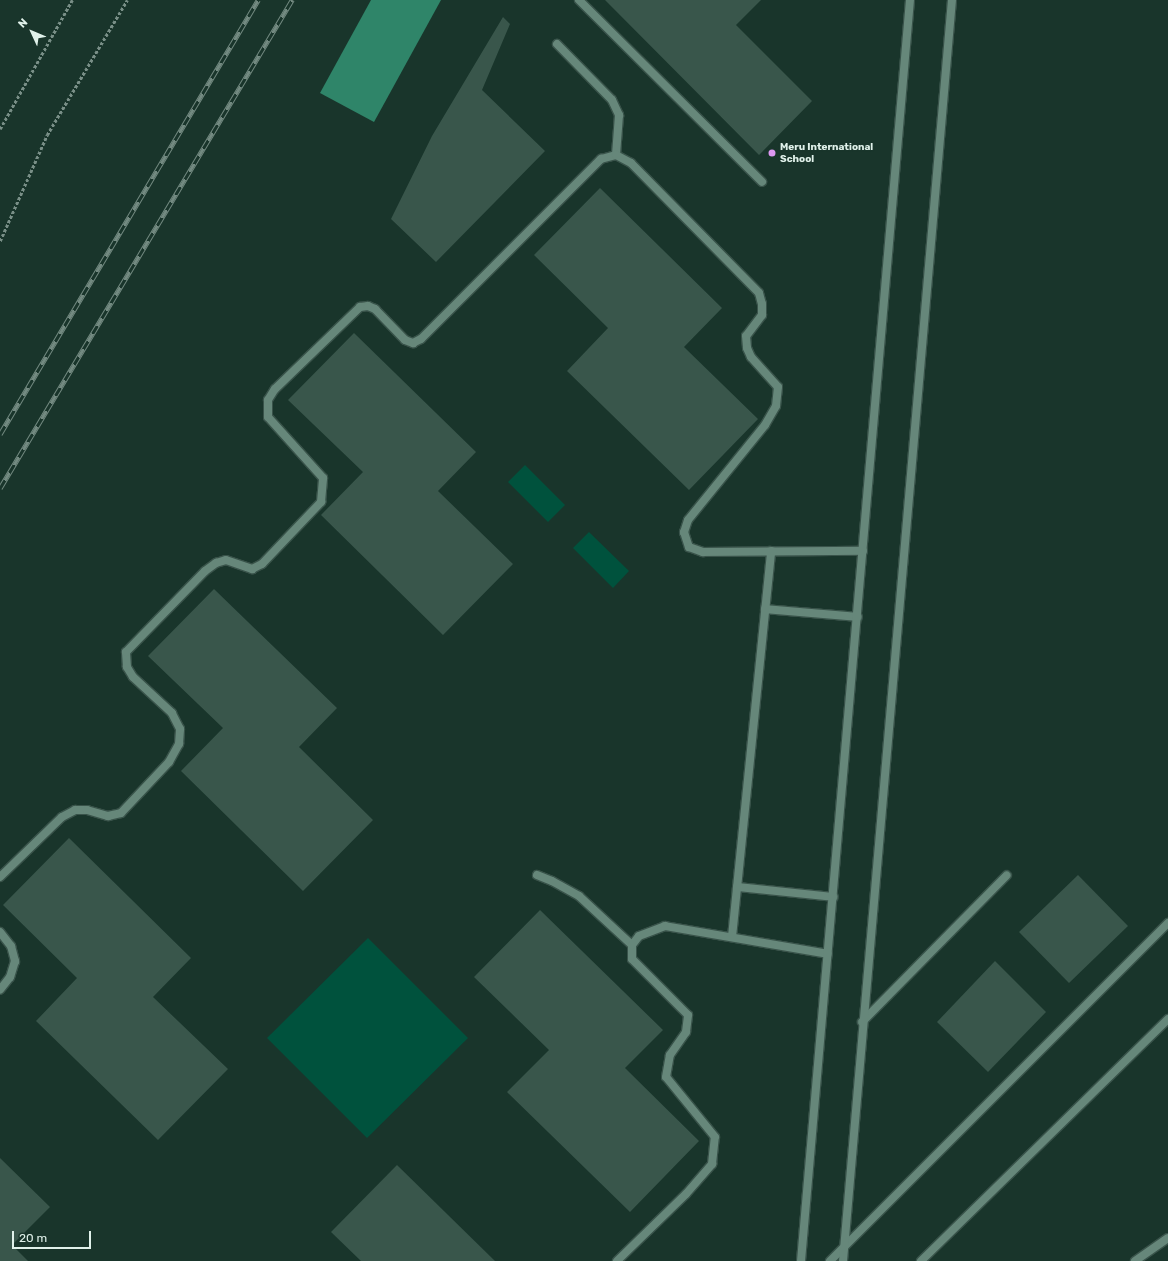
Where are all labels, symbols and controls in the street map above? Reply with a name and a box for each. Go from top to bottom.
north arrow [12,12,52,52]
text: N [16,16,30,31]
place label: Meru International School [780,141,873,164]
marker: Meru International School [767,148,777,158]
scale bar [14,1223,93,1249]
text: 20 m [19,1231,47,1245]

